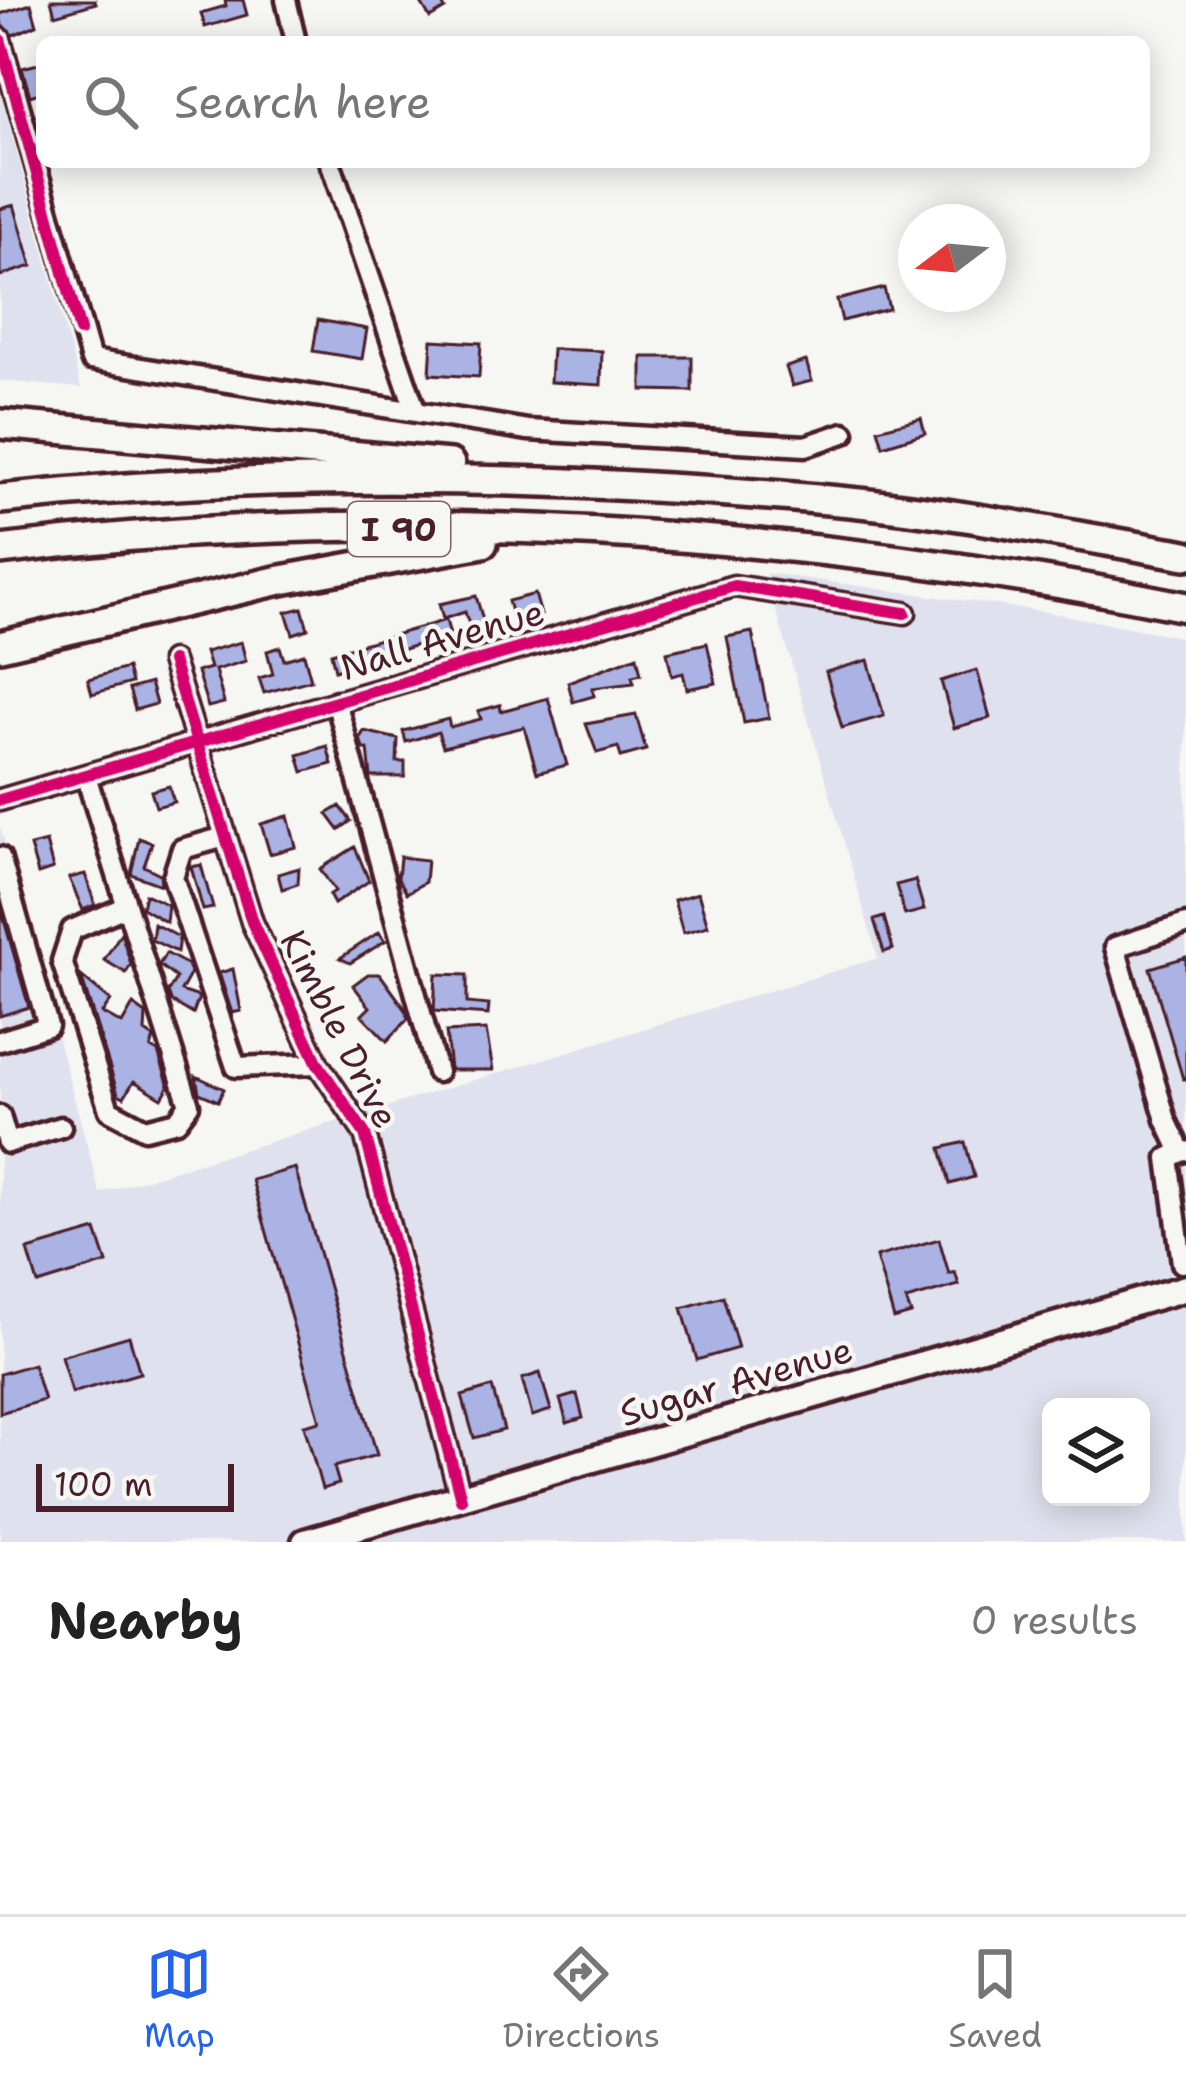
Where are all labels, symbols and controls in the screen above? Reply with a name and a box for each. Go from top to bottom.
search box [36,36,1150,168]
icon: search [78,69,144,135]
text: Search here [174,72,431,132]
north arrow [898,204,1006,312]
road number: I 90 [348,502,450,556]
street label: Nall Avenue [334,587,550,692]
street label: Kimble Drive [269,922,410,1137]
street label: Sugar Avenue [614,1325,858,1438]
map controls [1042,1398,1150,1506]
button: layers [1042,1398,1150,1506]
scale bar [36,1458,234,1511]
text: 100 m [54,1462,153,1507]
text: Nearby [48,1586,243,1654]
text: 0 results [971,1594,1138,1646]
tab: Map [144,1941,215,2058]
tab: Directions [503,1941,660,2058]
tab: Saved [948,1941,1042,2058]

